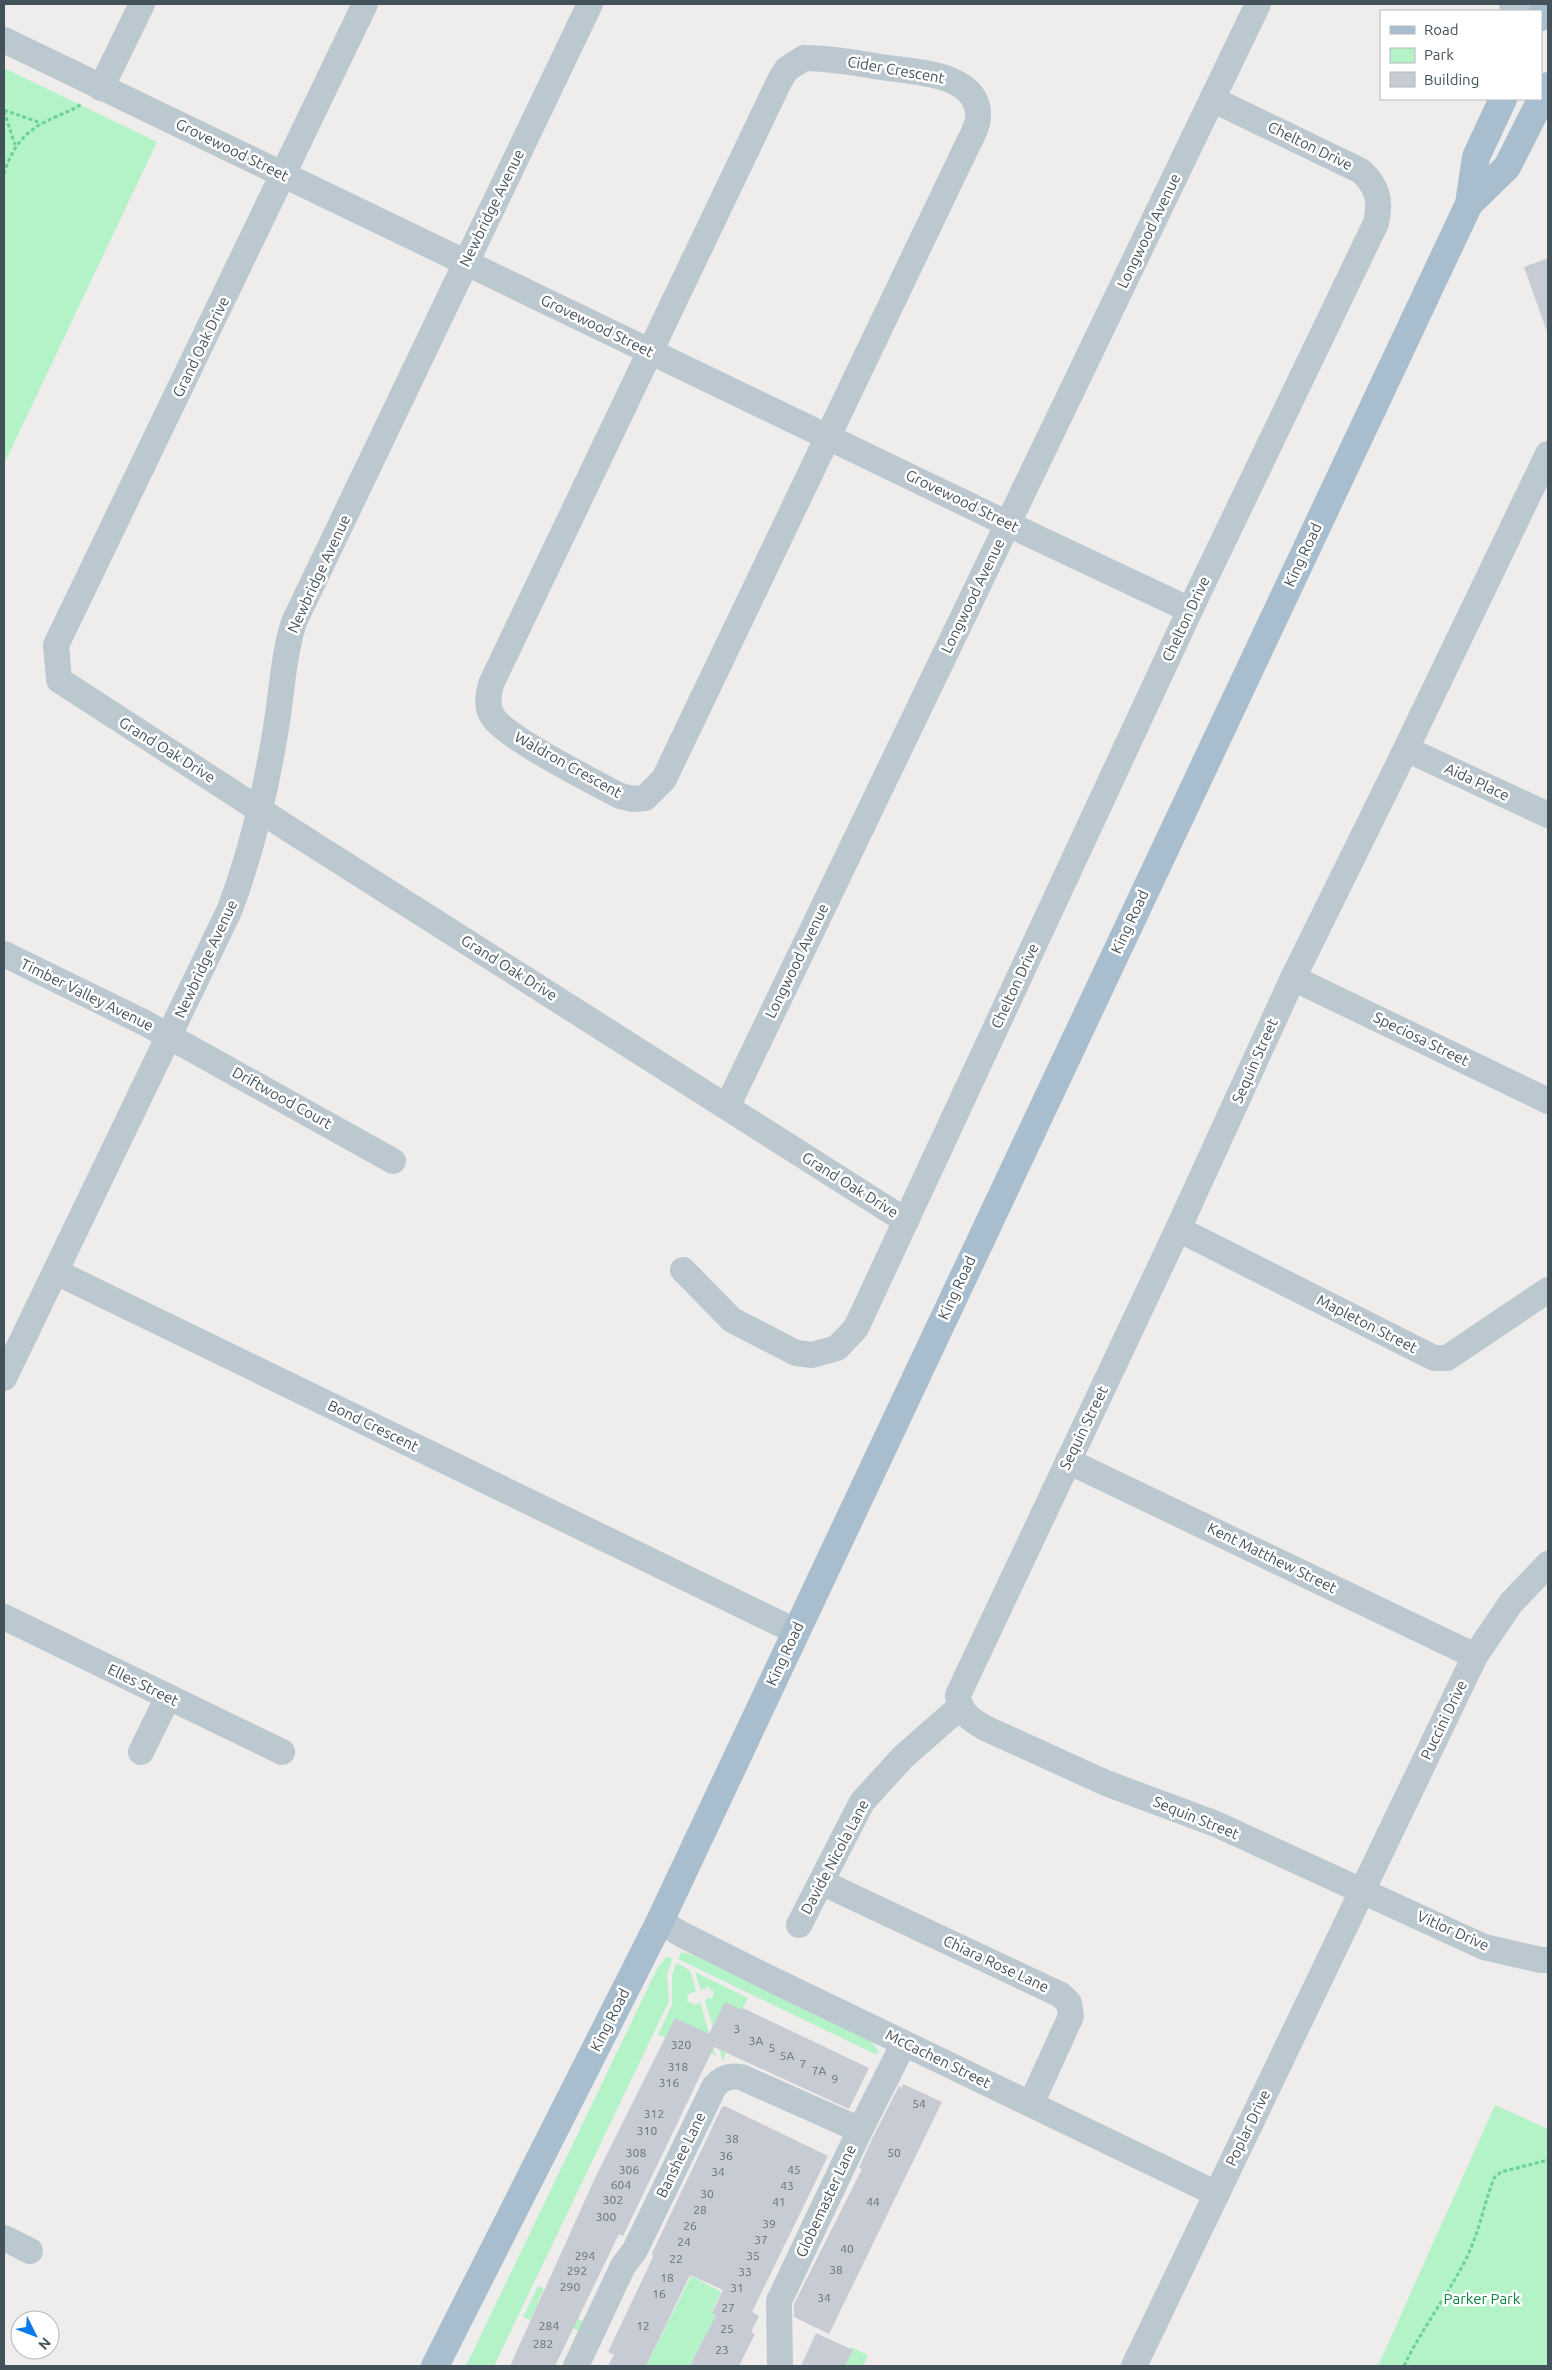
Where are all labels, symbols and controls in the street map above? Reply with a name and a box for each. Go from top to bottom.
legend [1380,10,1542,100]
text: Road [1424,21,1459,38]
text: Park [1424,46,1454,63]
street label: Cider Crescent [846,53,946,86]
text: Building [1424,71,1479,88]
street label: Grovewood Street [173,115,291,184]
street label: Chelton Drive [1265,118,1355,173]
street label: Newbridge Avenue [456,146,527,269]
street label: Longwood Avenue [1113,171,1184,291]
street label: Grovewood Street [538,291,656,360]
street label: Grand Oak Drive [169,294,232,400]
street label: Grovewood Street [903,466,1021,535]
street label: Newbridge Avenue [284,512,353,636]
street label: King Road [1280,520,1325,589]
street label: Longwood Avenue [937,536,1008,656]
street label: Chelton Drive [1158,573,1213,664]
street label: Grand Oak Drive [116,713,218,786]
street label: Waldron Crescent [512,728,625,801]
street label: Aida Place [1442,759,1512,804]
street label: King Road [1107,887,1152,956]
street label: Newbridge Avenue [171,897,240,1021]
street label: Longwood Avenue [761,901,832,1021]
street label: Grand Oak Drive [458,931,560,1004]
street label: Chelton Drive [987,940,1042,1031]
street label: Timber Valley Avenue [18,955,156,1034]
street label: Speciosa Street [1371,1008,1472,1069]
street label: Sequin Street [1228,1016,1281,1106]
street label: Driftwood Court [230,1063,335,1132]
street label: Grand Oak Drive [799,1148,901,1221]
street label: King Road [934,1253,979,1322]
street label: Mapleton Street [1314,1291,1420,1356]
street label: Sequin Street [1056,1383,1111,1472]
street label: Bond Crescent [325,1396,421,1455]
street label: Kent Matthew Street [1205,1519,1340,1596]
street label: King Road [762,1619,807,1688]
street label: Elles Street [105,1660,181,1709]
street label: Puccini Drive [1417,1677,1470,1762]
street label: Sequin Street [1151,1793,1242,1843]
street label: Davide Nicola Lane [797,1797,872,1917]
street label: Vitlor Drive [1415,1907,1492,1954]
street label: Chiara Rose Lane [941,1932,1052,1995]
street label: King Road [586,1985,633,2054]
house number: 3 [734,2022,740,2035]
street label: McCachen Street [883,2026,994,2091]
house number: 3A [749,2034,763,2047]
house number: 320 [671,2038,691,2051]
house number: 5 [769,2041,775,2054]
house number: 5A [780,2049,794,2062]
house number: 7 [800,2057,806,2070]
house number: 318 [668,2060,688,2073]
house number: 7A [812,2064,826,2077]
house number: 9 [832,2072,838,2085]
house number: 316 [659,2076,679,2089]
street label: Poplar Drive [1222,2087,1273,2169]
house number: 54 [912,2097,926,2110]
house number: 312 [644,2107,664,2120]
street label: Banshee Lane [653,2109,709,2200]
house number: 310 [637,2124,657,2137]
house number: 38 [725,2132,739,2145]
street label: Globemaster Lane [792,2142,859,2260]
house number: 308 [626,2146,646,2159]
house number: 50 [887,2146,901,2159]
house number: 36 [719,2149,733,2162]
house number: 306 [619,2163,639,2176]
house number: 45 [787,2163,801,2176]
house number: 34 [711,2165,725,2178]
house number: 604 [611,2178,631,2191]
house number: 43 [780,2179,794,2192]
house number: 30 [700,2187,714,2200]
house number: 302 [603,2193,623,2206]
house number: 41 [772,2195,786,2208]
house number: 44 [866,2195,880,2208]
house number: 28 [693,2203,707,2216]
house number: 300 [596,2210,616,2223]
house number: 39 [762,2217,776,2230]
house number: 26 [683,2219,697,2232]
house number: 37 [754,2233,768,2246]
house number: 24 [677,2235,691,2248]
house number: 40 [840,2242,854,2255]
house number: 294 [575,2249,595,2262]
house number: 35 [746,2249,760,2262]
house number: 22 [669,2252,683,2265]
house number: 38 [829,2263,843,2276]
house number: 292 [567,2264,587,2277]
house number: 33 [738,2265,752,2278]
house number: 18 [660,2271,674,2284]
house number: 290 [560,2280,580,2293]
house number: 31 [730,2281,744,2294]
house number: 16 [652,2287,666,2300]
park label: Parker Park [1444,2290,1521,2307]
house number: 34 [817,2291,831,2304]
house number: 27 [721,2301,735,2314]
north arrow [10,2310,60,2360]
house number: 284 [539,2319,559,2332]
house number: 12 [636,2319,650,2332]
house number: 25 [720,2322,734,2335]
text: N [35,2334,54,2353]
house number: 282 [533,2337,553,2350]
house number: 23 [715,2343,729,2356]

